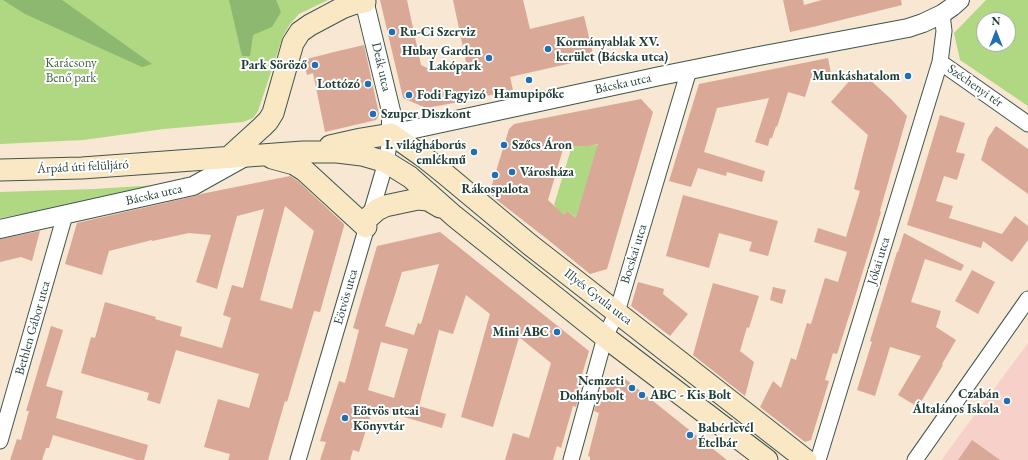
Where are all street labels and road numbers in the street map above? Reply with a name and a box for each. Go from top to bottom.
street label: Deák utca [368,41,394,93]
street label: Széchenyi tér [944,61,1006,111]
street label: Bácska utca [593,70,653,98]
street label: Árpád úti felüljáró [37,157,129,177]
street label: Bácska utca [124,181,184,209]
street label: Bocskai utca [618,222,650,286]
street label: Jókai utca [864,235,894,287]
street label: Illyés Gyula utca [561,266,635,328]
street label: Eötvös utca [331,267,361,327]
street label: Bethlen Gábor utca [12,279,54,377]

